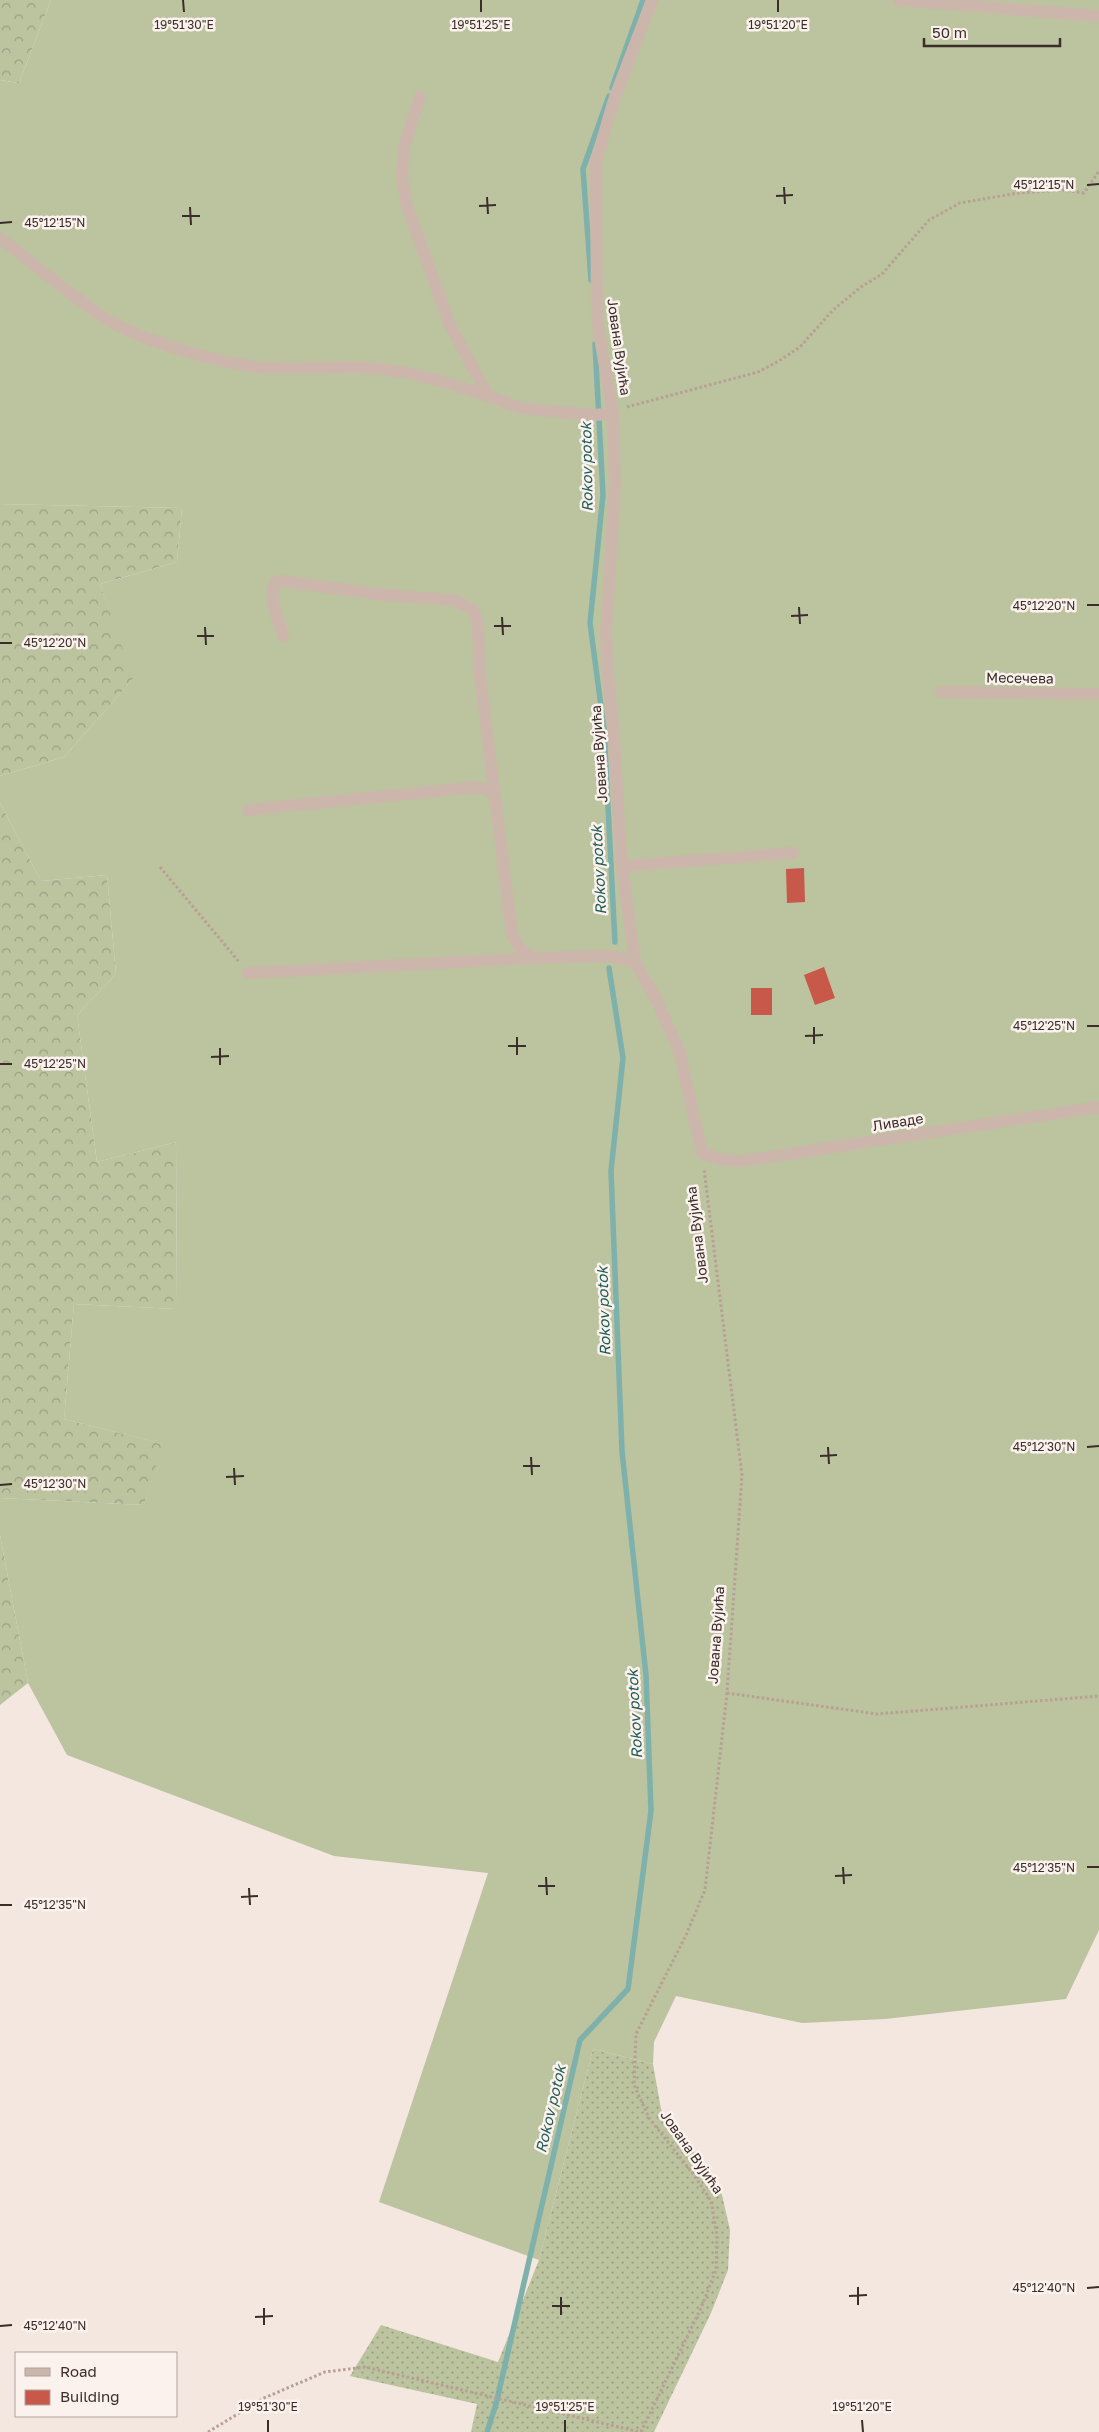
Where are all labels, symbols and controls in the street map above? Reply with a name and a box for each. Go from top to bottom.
scale bar [924,15,1060,47]
text: 19°51'30"E [154,17,214,32]
text: 19°51'25"E [451,17,511,32]
text: 19°51'20"E [748,17,808,32]
text: 50 m [932,23,967,41]
text: 45°12'15"N [1014,177,1074,192]
text: 45°12'15"N [25,215,85,230]
street label: Јована Вујића [604,297,635,397]
water label: Rokov potok [576,420,596,512]
text: 45°12'20"N [1013,598,1075,613]
text: 45°12'20"N [24,635,86,650]
street label: Месечева [986,668,1054,687]
street label: Јована Вујића [587,705,610,803]
water label: Rokov potok [587,823,609,915]
text: 45°12'25"N [1013,1018,1075,1033]
text: 45°12'25"N [24,1056,86,1071]
street label: Ливаде [871,1109,924,1134]
street label: Јована Вујића [682,1185,711,1285]
water label: Rokov potok [592,1264,614,1356]
text: 45°12'30"N [1013,1439,1075,1454]
text: 45°12'30"N [24,1476,86,1491]
street label: Јована Вујића [704,1586,727,1684]
water label: Rokov potok [623,1667,645,1759]
text: 45°12'35"N [1013,1860,1075,1875]
text: 45°12'35"N [24,1897,86,1912]
water label: Rokov potok [531,2062,569,2155]
street label: Јована Вујића [657,2107,727,2197]
text: 45°12'40"N [1013,2280,1075,2295]
text: 45°12'40"N [24,2318,86,2333]
legend [15,2352,178,2417]
text: Road [60,2362,97,2380]
text: Building [60,2387,120,2405]
text: 19°51'30"E [238,2399,298,2414]
text: 19°51'25"E [535,2399,595,2414]
text: 19°51'20"E [832,2399,892,2414]

